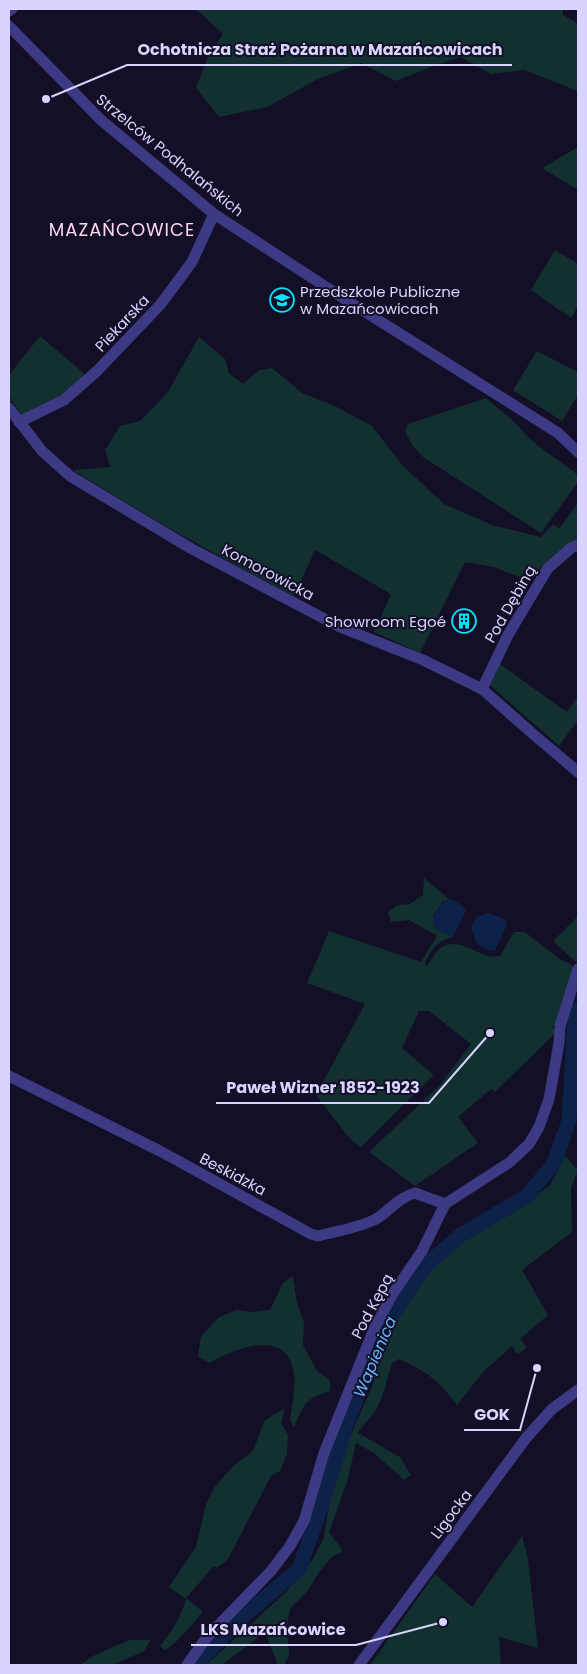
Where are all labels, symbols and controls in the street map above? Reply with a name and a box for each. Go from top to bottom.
callout: Ochotnicza Straż Pożarna w Mazańcowicach [127,34,512,65]
text: Ochotnicza Straż Pożarna w Mazańcowicach [137,38,503,61]
street label: Strzelców Podhalańskich [92,89,248,221]
district label: MAZAŃCOWICE [49,217,195,242]
place label: Przedszkole Publiczne w Mazańcowicach [300,281,460,319]
school or university icon: Przedszkole Publiczne w Mazańcowicach [269,287,295,313]
street label: Piekarska [90,290,154,356]
street label: Komorowicka [218,539,318,605]
street label: Pod Dębiną [479,562,541,646]
building icon: Showroom Egoé [451,608,477,634]
place label: Showroom Egoé [325,611,446,632]
callout: Paweł Wizner 1852-1923 [216,1072,429,1103]
text: Paweł Wizner 1852-1923 [226,1076,420,1099]
street label: Beskidzka [196,1148,270,1200]
street label: Pod Kępą [346,1270,398,1342]
water label: Wapienica [348,1313,402,1401]
callout: GOK [464,1399,520,1430]
text: GOK [474,1403,510,1426]
street label: Ligocka [425,1485,477,1543]
callout: LKS Mazańcowice [191,1614,356,1645]
text: LKS Mazańcowice [200,1618,346,1641]

